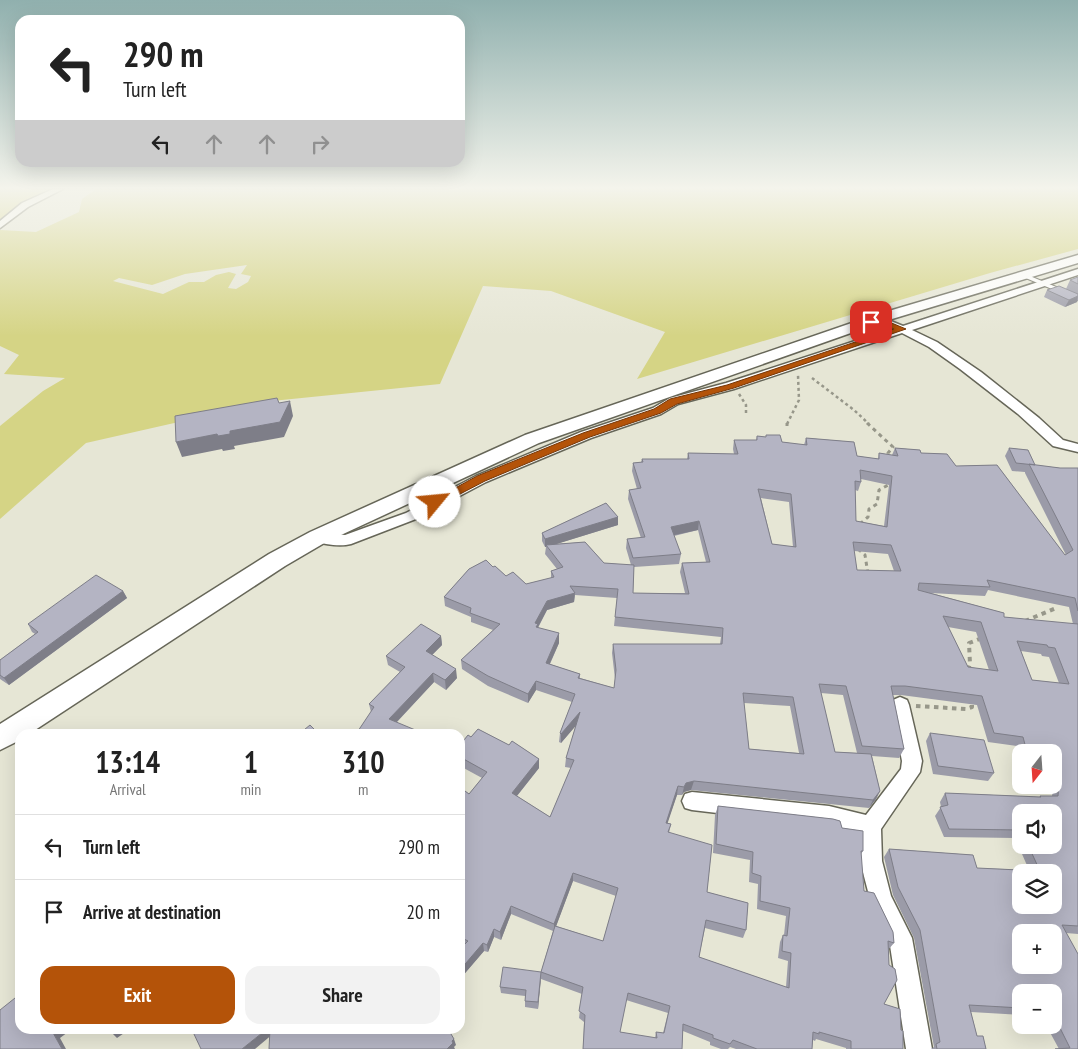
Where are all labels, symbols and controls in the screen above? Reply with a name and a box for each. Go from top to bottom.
text: 290 m [123,31,204,77]
icon: left [40,35,105,100]
text: Turn left [123,75,187,103]
icon: left [147,130,175,158]
icon: ahead [200,130,228,158]
icon: ahead [253,130,281,158]
icon: right [306,130,334,158]
pin [850,301,892,343]
icon: arrive [857,308,885,336]
position arrow [408,475,460,527]
text: 13:14 [95,742,160,781]
text: 1 [244,742,258,781]
text: 310 [342,742,385,781]
north arrow [1012,744,1062,794]
map controls [1012,744,1062,1034]
text: Arrival [110,779,146,799]
text: min [240,779,261,799]
text: m [358,779,368,799]
button: sound [1012,804,1062,854]
icon: left [40,833,68,861]
text: Turn left [83,835,140,859]
text: 290 m [398,835,440,859]
button: layers [1012,864,1062,914]
icon: arrive [40,898,68,926]
text: Arrive at destination [83,900,221,924]
text: 20 m [407,900,440,924]
button: + [1012,924,1062,974]
button: Exit [40,966,235,1024]
button: Share [245,966,440,1024]
button: − [1012,984,1062,1034]

